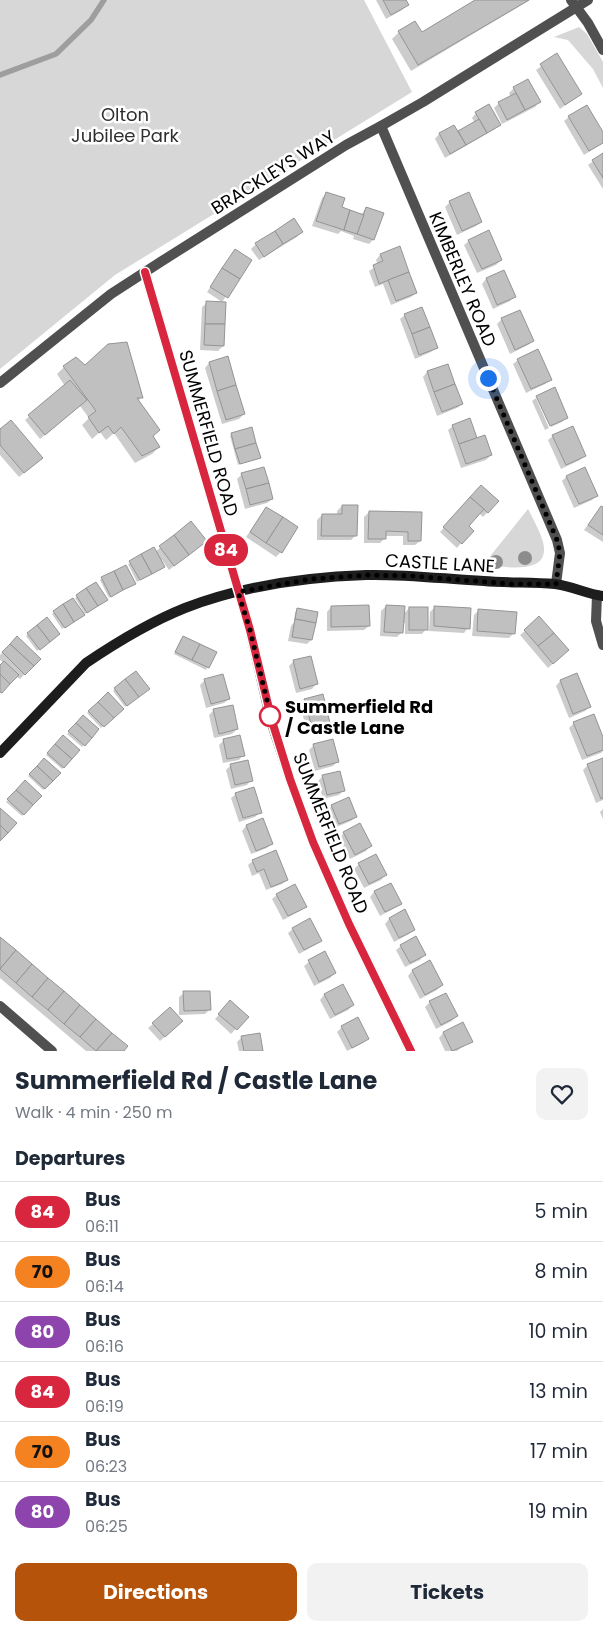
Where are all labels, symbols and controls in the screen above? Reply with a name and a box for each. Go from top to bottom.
park label: Olton Jubilee Park [71,102,180,148]
street label: BRACKLEYS WAY [206,124,340,220]
street label: KIMBERLEY ROAD [423,208,503,350]
street label: SUMMERFIELD ROAD [173,347,245,519]
your location [476,366,501,391]
line badge: 84 [204,534,248,566]
text: 84 [214,537,238,562]
street label: CASTLE LANE [384,548,496,578]
place label: Summerfield Rd / Castle Lane [285,694,433,740]
marker: Summerfield Rd / Castle Lane [259,705,281,727]
street label: SUMMERFIELD ROAD [287,749,375,917]
text: Summerfield Rd / Castle Lane [15,1064,377,1097]
button: heart [536,1068,588,1120]
text: Walk · 4 min · 250 m [15,1101,173,1124]
text: Departures [15,1145,125,1172]
text: Bus [85,1186,121,1213]
text: 5 min [535,1198,588,1225]
text: 84 [31,1199,54,1224]
text: 06:11 [85,1215,119,1238]
text: Bus [85,1246,121,1273]
text: 8 min [535,1258,588,1285]
text: 70 [32,1259,53,1284]
text: 06:14 [85,1275,124,1298]
text: Bus [85,1306,121,1333]
text: 10 min [529,1318,588,1345]
text: 80 [31,1319,54,1344]
text: 06:16 [85,1335,124,1358]
text: Bus [85,1366,121,1393]
text: 13 min [529,1378,588,1405]
text: 84 [31,1379,54,1404]
text: 06:19 [85,1395,124,1418]
text: Bus [85,1426,121,1453]
text: 17 min [530,1438,588,1465]
text: 70 [32,1439,53,1464]
text: 06:23 [85,1455,127,1478]
text: Bus [85,1486,121,1513]
text: 19 min [528,1498,588,1525]
text: 80 [31,1499,54,1524]
text: 06:25 [85,1515,128,1538]
button: Directions [15,1563,297,1621]
button: Tickets [307,1563,588,1621]

